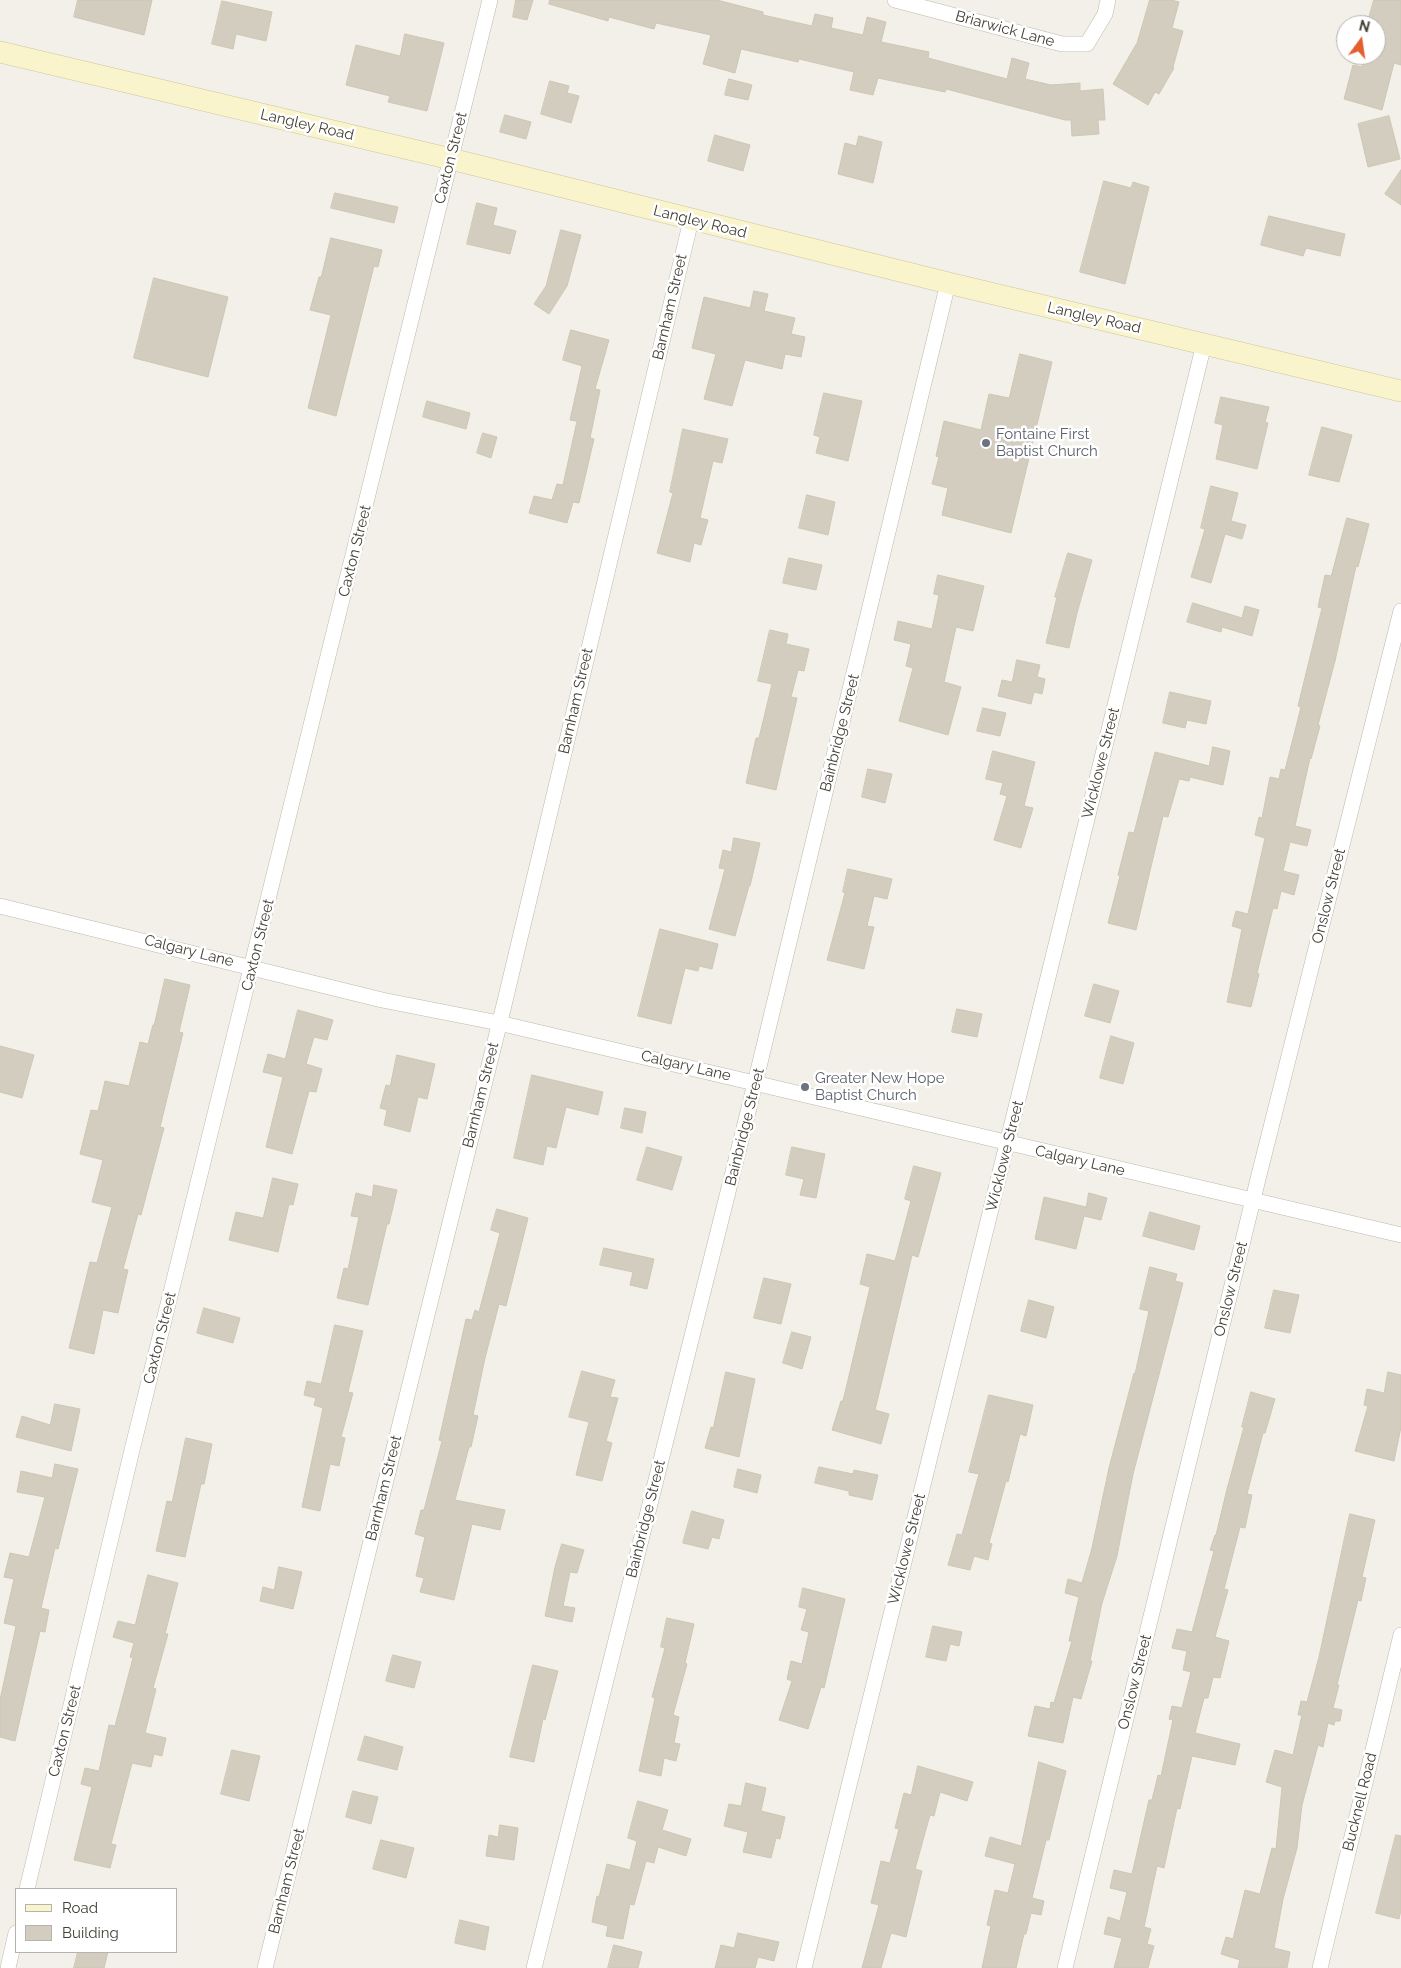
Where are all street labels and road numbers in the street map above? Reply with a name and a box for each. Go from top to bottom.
street label: Briarwick Lane [953,7,1057,51]
street label: Langley Road [258,105,356,145]
street label: Caxton Street [431,110,471,206]
street label: Langley Road [651,202,749,242]
street label: Barnham Street [649,252,691,362]
street label: Langley Road [1045,298,1143,338]
street label: Caxton Street [335,503,375,599]
street label: Barnham Street [555,646,597,756]
street label: Bainbridge Street [817,672,863,794]
street label: Wicklowe Street [1078,706,1124,820]
street label: Onslow Street [1308,847,1350,945]
street label: Caxton Street [238,897,278,993]
street label: Calgary Lane [142,931,236,971]
street label: Barnham Street [459,1040,503,1150]
street label: Calgary Lane [639,1047,733,1085]
street label: Bainbridge Street [722,1066,768,1188]
street label: Wicklowe Street [982,1099,1028,1213]
street label: Calgary Lane [1033,1142,1127,1180]
street label: Onslow Street [1210,1240,1252,1338]
street label: Caxton Street [140,1290,180,1386]
street label: Barnham Street [362,1433,406,1543]
street label: Bainbridge Street [623,1458,669,1580]
street label: Wicklowe Street [884,1492,930,1606]
street label: Onslow Street [1114,1633,1156,1731]
street label: Caxton Street [45,1683,85,1779]
street label: Bucknell Road [1339,1751,1381,1853]
street label: Barnham Street [265,1826,309,1936]

